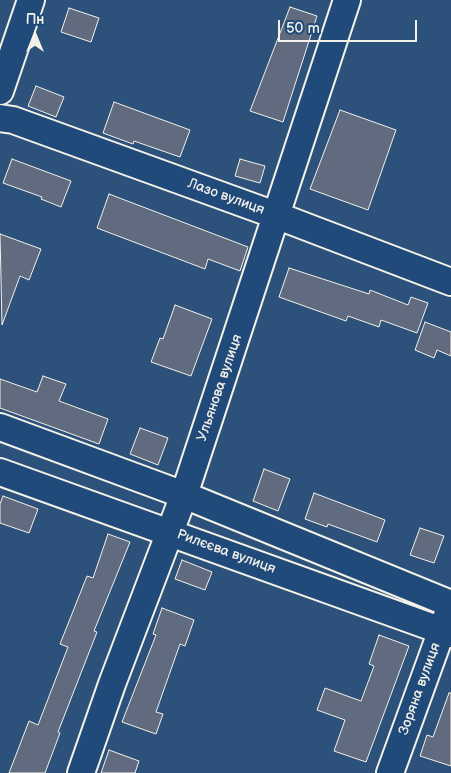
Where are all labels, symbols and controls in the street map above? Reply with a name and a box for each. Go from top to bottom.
north arrow [10,10,60,60]
scale bar [281,10,420,42]
text: Пн [26,11,44,28]
text: 50 m [286,19,320,38]
street label: Лазо вулиця [185,175,267,219]
street label: Ульянова вулиця [194,332,246,444]
street label: Рилєєва вулиця [174,526,278,578]
street label: Зоряна вулиця [396,641,444,737]

